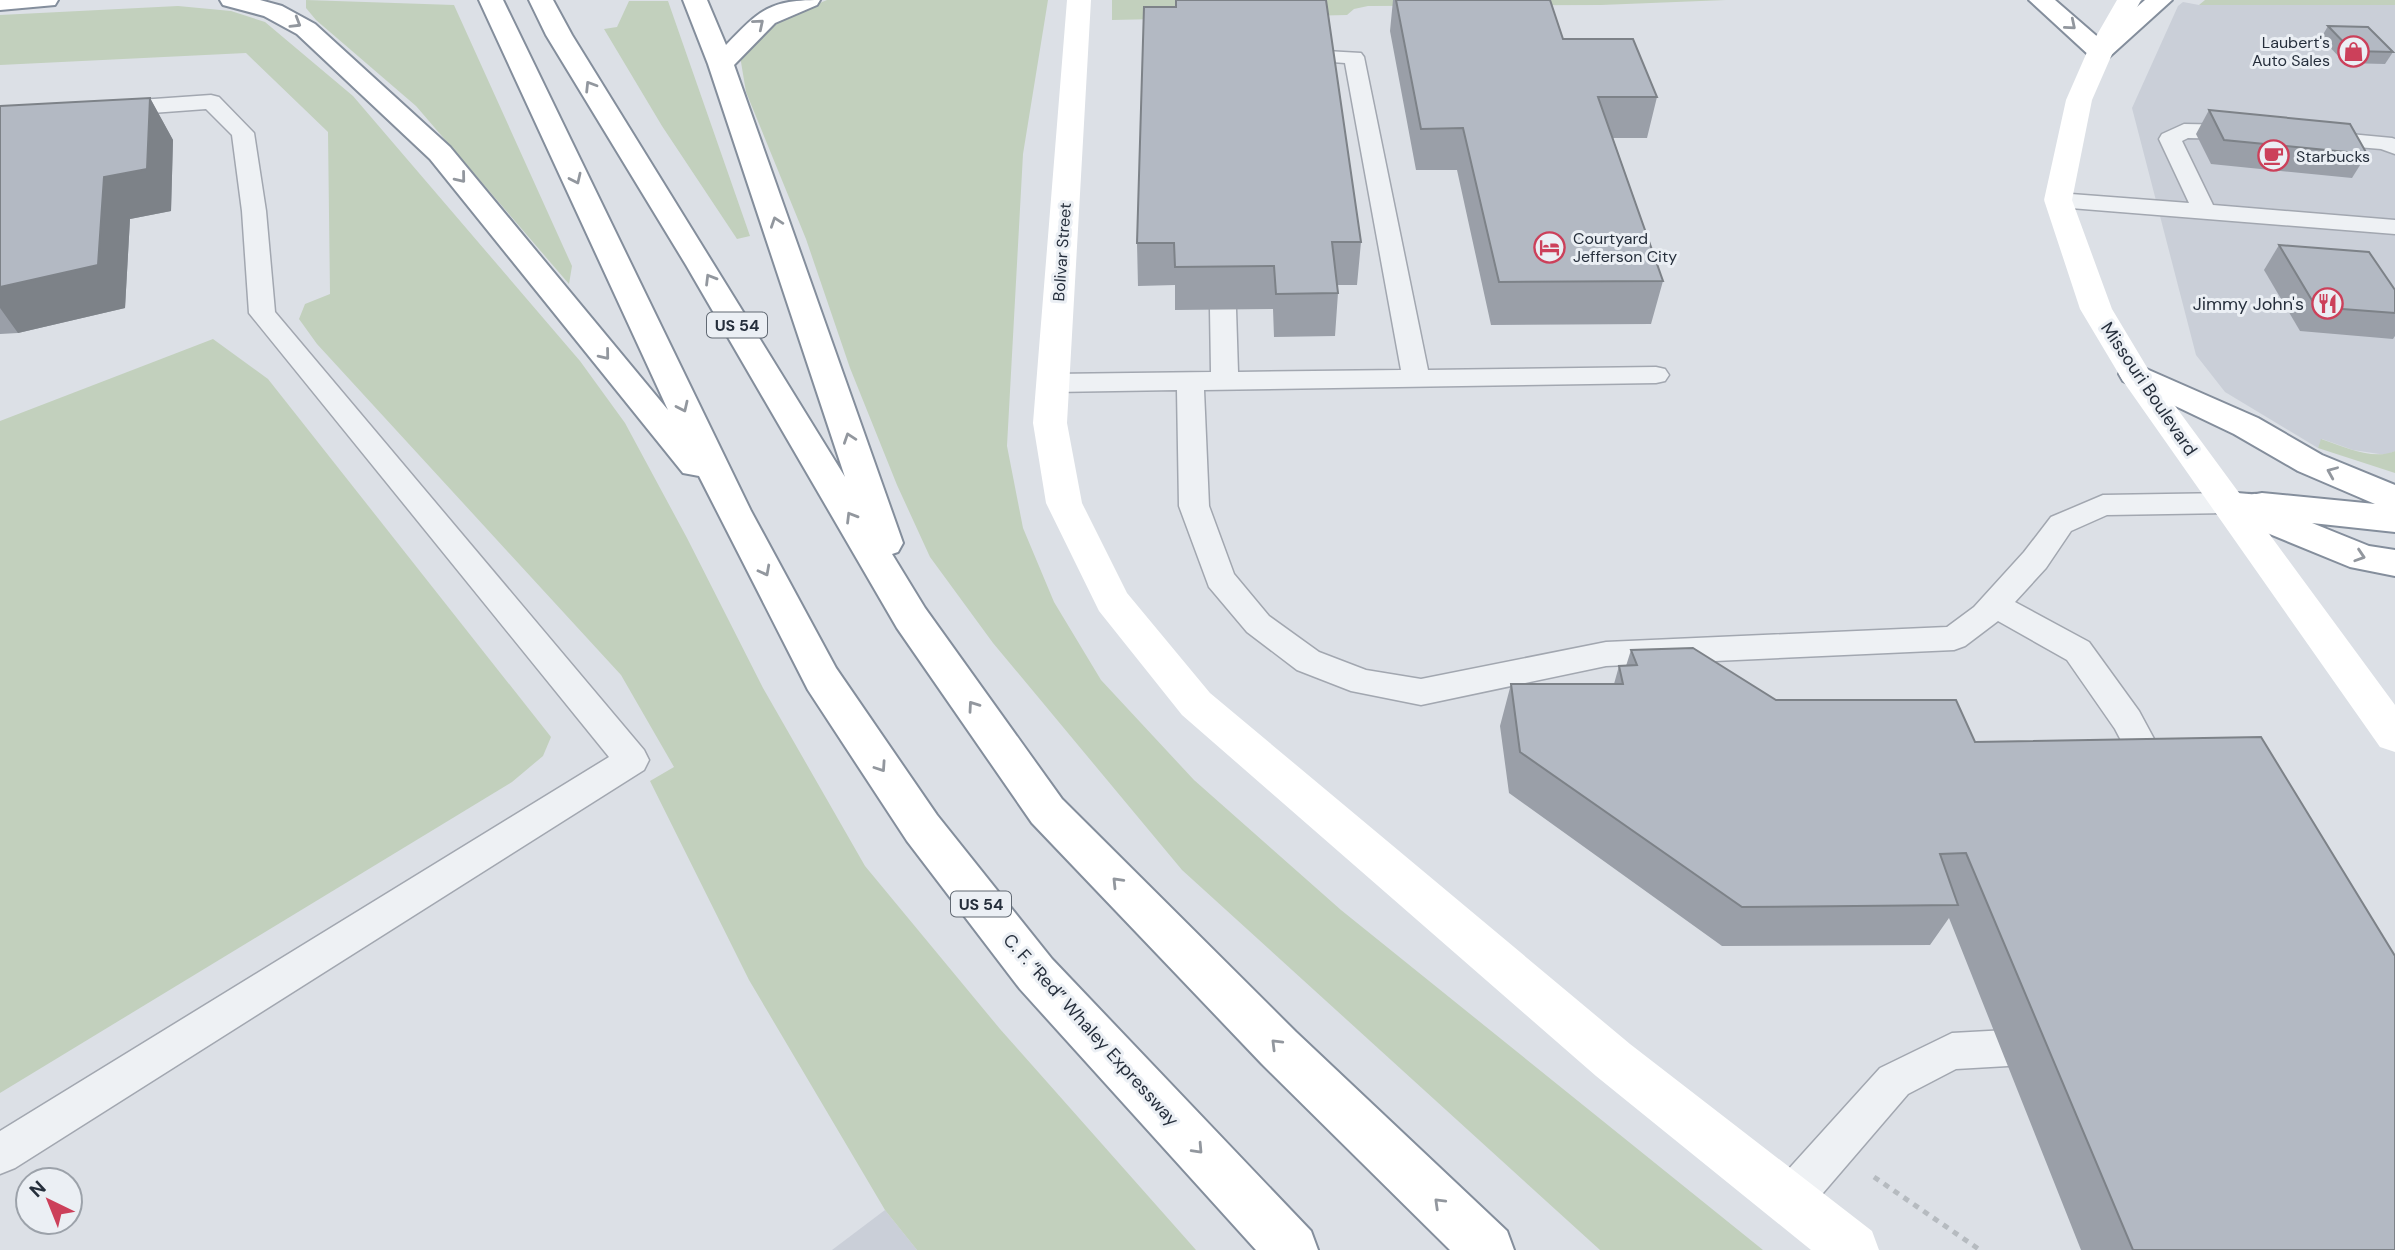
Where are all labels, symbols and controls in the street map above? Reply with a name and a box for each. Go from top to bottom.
one-way arrow [288,15,301,28]
one-way arrow [2063,17,2076,29]
one-way arrow [751,20,764,32]
place label: Laubert's Auto Sales [2252,32,2330,71]
shop icon: Laubert's Auto Sales [2336,34,2370,68]
one-way arrow [586,81,599,94]
cafe icon: Starbucks [2256,139,2290,173]
place label: Starbucks [2296,146,2370,167]
one-way arrow [453,170,465,183]
one-way arrow [567,172,581,184]
street label: Bolivar Street [1048,202,1076,302]
one-way arrow [770,217,784,229]
place label: Courtyard Jefferson City [1573,228,1677,267]
hotel icon: Courtyard Jefferson City [1533,230,1567,264]
one-way arrow [705,274,718,287]
restaurant icon: Jimmy John's [2310,287,2344,321]
place label: Jimmy John's [2193,292,2304,316]
road number: US 54 [707,312,767,338]
street label: Missouri Boulevard [2095,317,2203,461]
one-way arrow [597,346,609,359]
one-way arrow [675,400,689,412]
one-way arrow [843,432,857,444]
one-way arrow [2327,467,2339,481]
one-way arrow [846,512,859,525]
one-way arrow [2353,547,2365,562]
one-way arrow [757,564,770,577]
one-way arrow [969,701,981,714]
one-way arrow [873,759,885,772]
one-way arrow [1112,877,1125,890]
road number: US 54 [951,891,1011,916]
street label: C. F. “Red” Whaley Expressway [998,928,1184,1132]
one-way arrow [1271,1040,1284,1053]
one-way arrow [1189,1141,1202,1154]
north arrow [14,1166,84,1236]
text: N [24,1175,51,1203]
one-way arrow [1434,1198,1447,1211]

